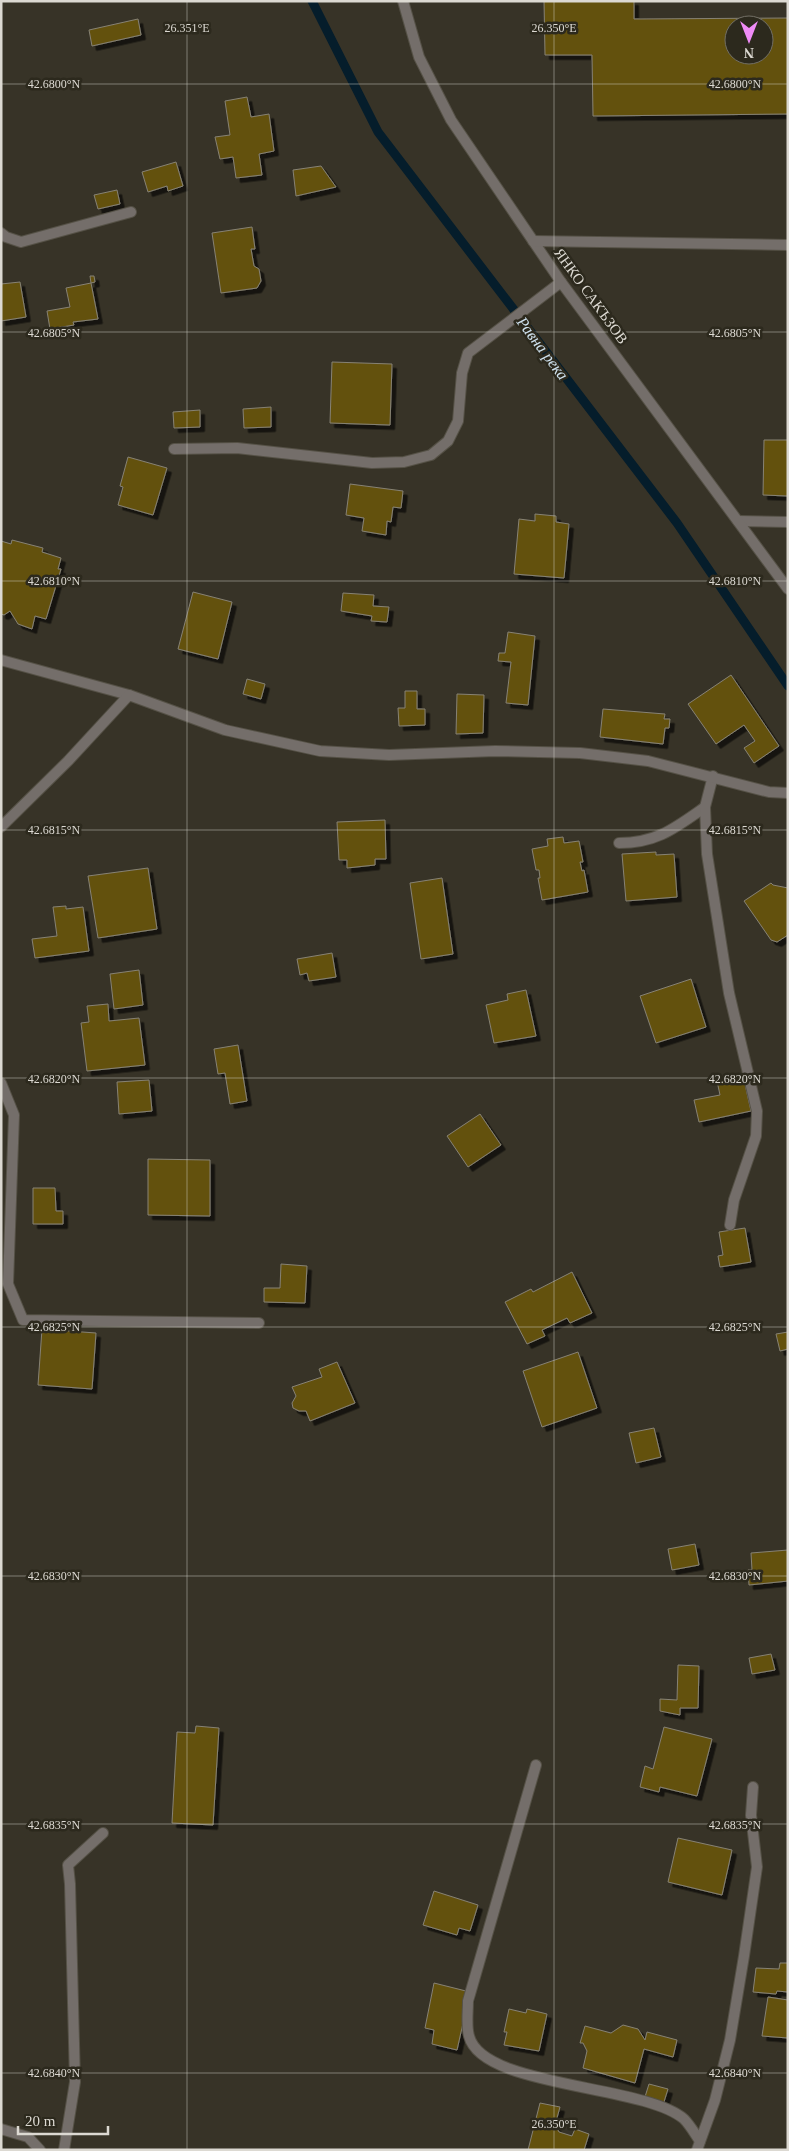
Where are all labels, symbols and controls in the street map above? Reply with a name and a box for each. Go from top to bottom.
north arrow [724,15,774,65]
text: 26.351°E [164,21,210,35]
text: 26.350°E [531,21,577,35]
text: N [744,45,754,60]
text: 42.6800°N [28,77,81,91]
text: 42.6800°N [709,77,762,91]
street label: ЯНКО САКЪЗОВ [551,245,631,347]
water label: Равна река [512,313,572,384]
text: 42.6805°N [28,326,81,340]
text: 42.6805°N [709,326,762,340]
text: 42.6810°N [28,574,81,588]
text: 42.6810°N [709,574,762,588]
text: 42.6815°N [28,823,81,837]
text: 42.6815°N [709,823,762,837]
text: 42.6820°N [28,1072,81,1086]
text: 42.6820°N [709,1072,762,1086]
text: 42.6825°N [28,1320,81,1334]
text: 42.6825°N [709,1320,762,1334]
text: 42.6830°N [28,1569,81,1583]
text: 42.6830°N [709,1569,762,1583]
text: 42.6835°N [28,1818,81,1832]
text: 42.6835°N [709,1818,762,1832]
text: 42.6840°N [28,2066,81,2080]
text: 42.6840°N [709,2066,762,2080]
scale bar [18,2104,108,2136]
text: 20 m [25,2113,56,2129]
text: 26.350°E [531,2117,577,2131]

